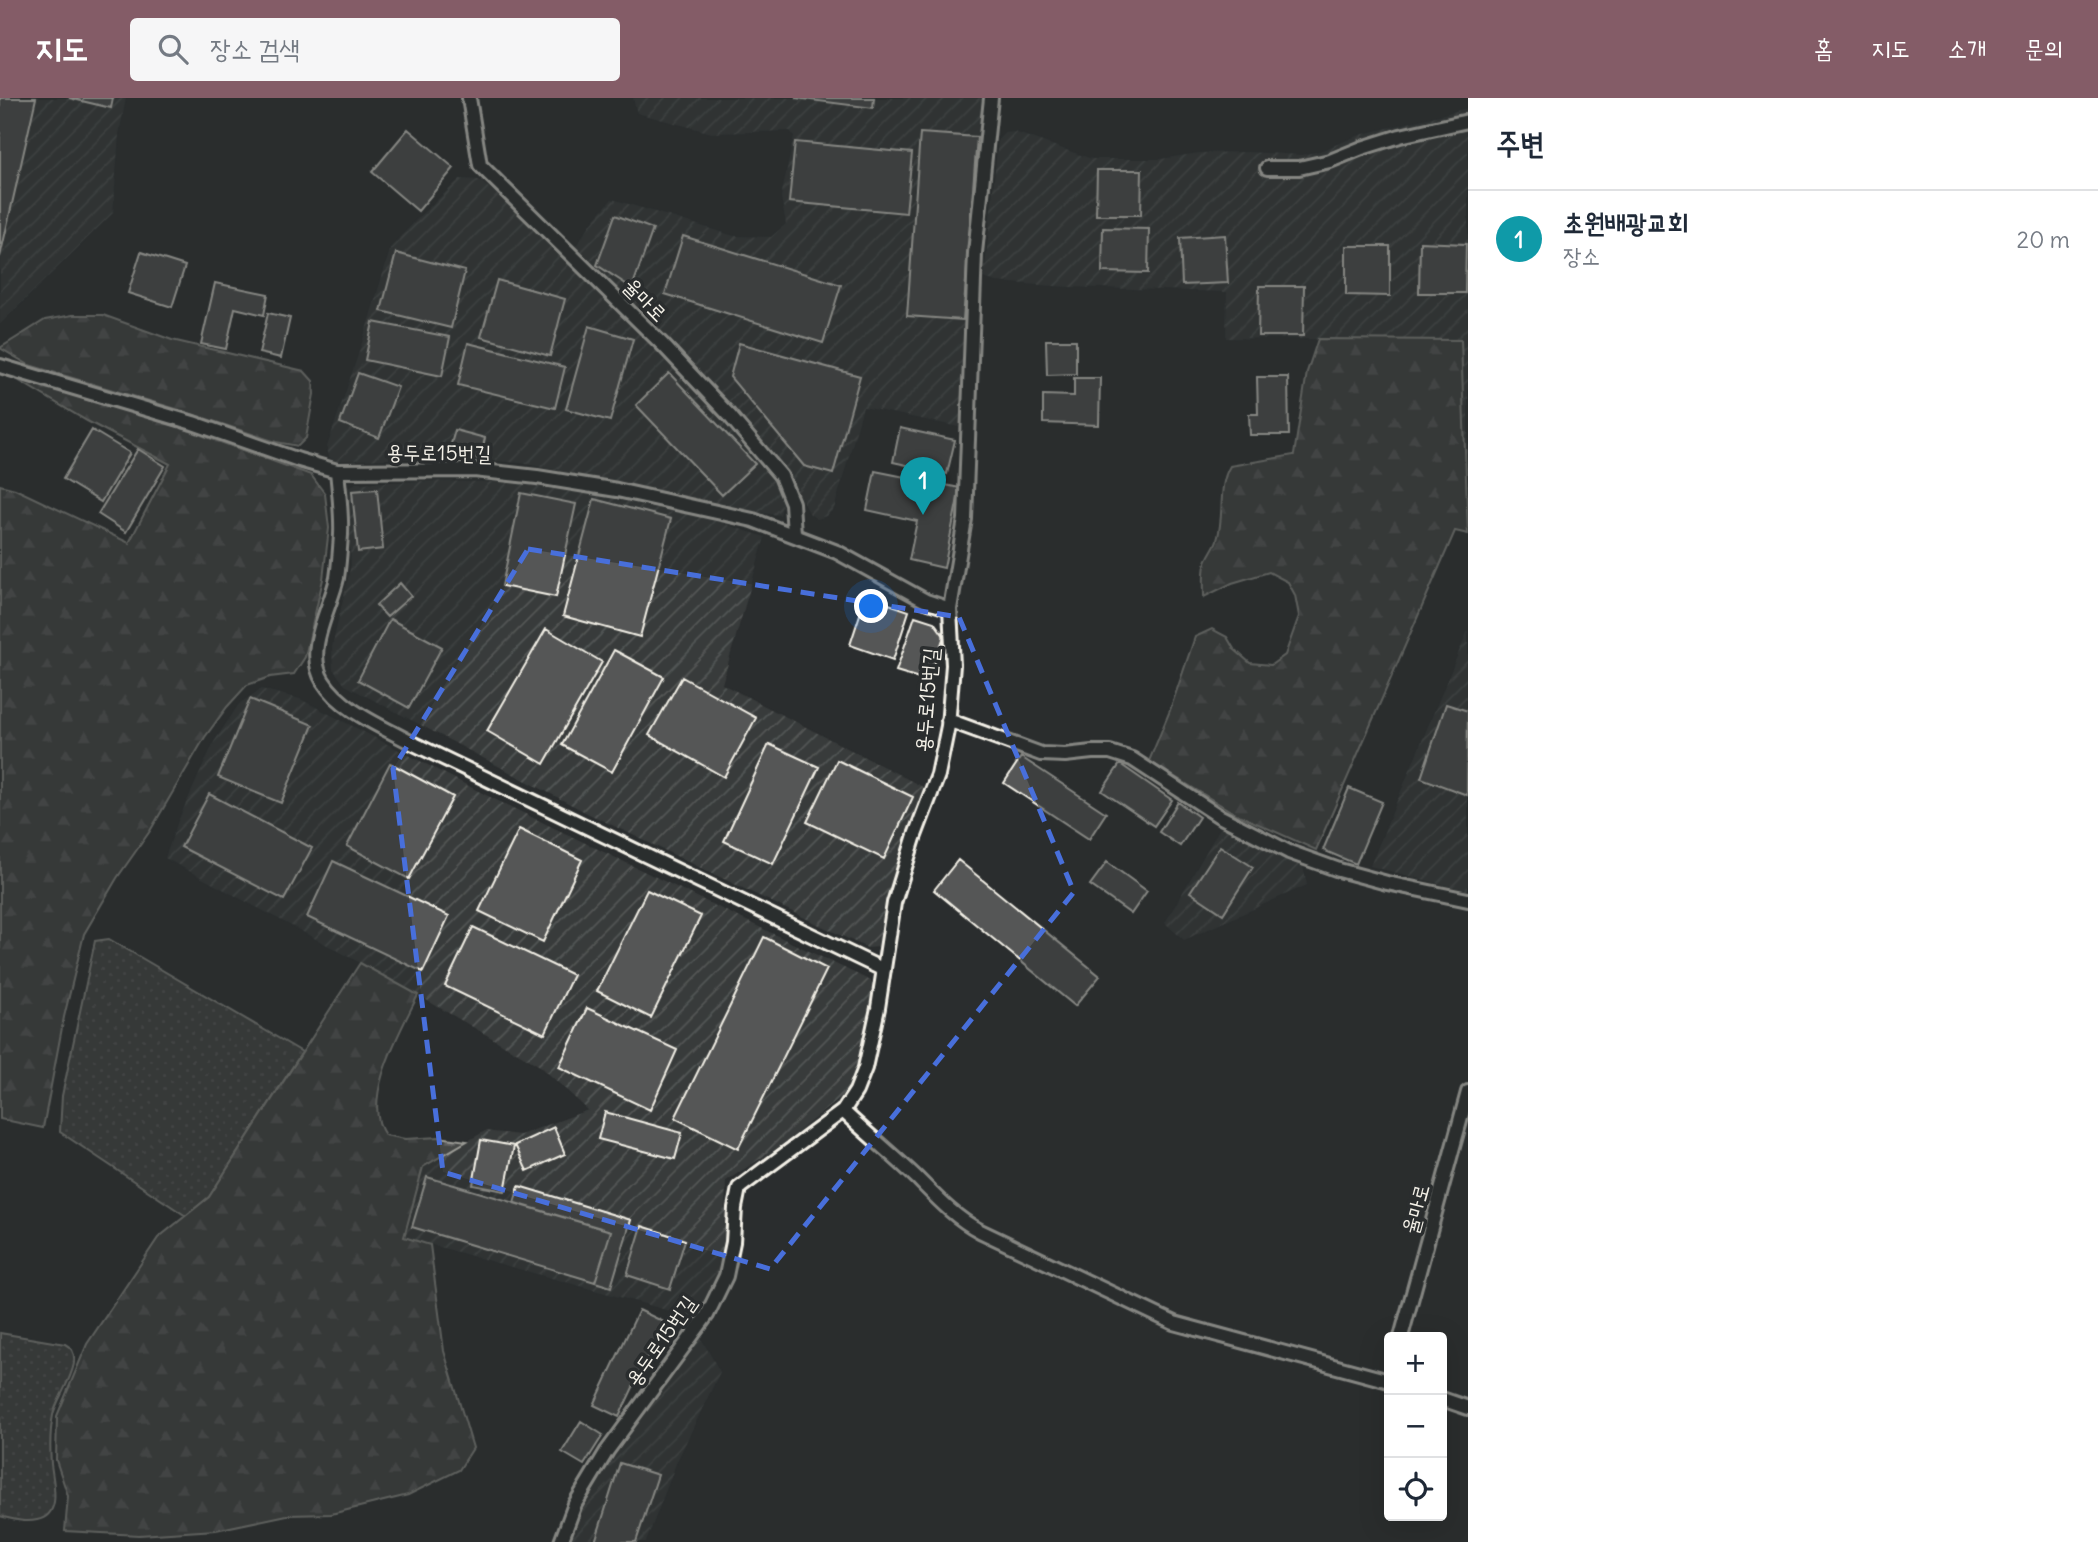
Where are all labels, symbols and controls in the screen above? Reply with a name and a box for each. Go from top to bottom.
search box [130,18,620,81]
text: 지도 [35,27,88,69]
icon: search [154,30,192,68]
text: 장소 검색 [210,32,300,65]
text: 홈 [1814,33,1833,63]
text: 지도 [1871,33,1910,63]
text: 소개 [1948,33,1986,63]
text: 문의 [2024,33,2063,63]
text: 주변 [1496,124,1544,162]
text: 초원배광교회 [1563,206,1689,239]
text: 1 [1514,225,1524,254]
text: 20 m [2017,225,2070,254]
text: 장소 [1563,241,1600,270]
street label: 율마로 [618,272,673,327]
street label: 용두로15번길 [386,438,492,467]
pin: 1 [900,457,946,515]
your location [854,589,888,623]
street label: 용두로15번길 [908,646,945,753]
street label: 율마로 [1396,1181,1435,1237]
street label: 용두로15번길 [619,1290,702,1391]
map controls [1384,1332,1447,1521]
button: + [1384,1332,1447,1395]
button: − [1384,1395,1447,1458]
button: locate [1384,1458,1447,1521]

